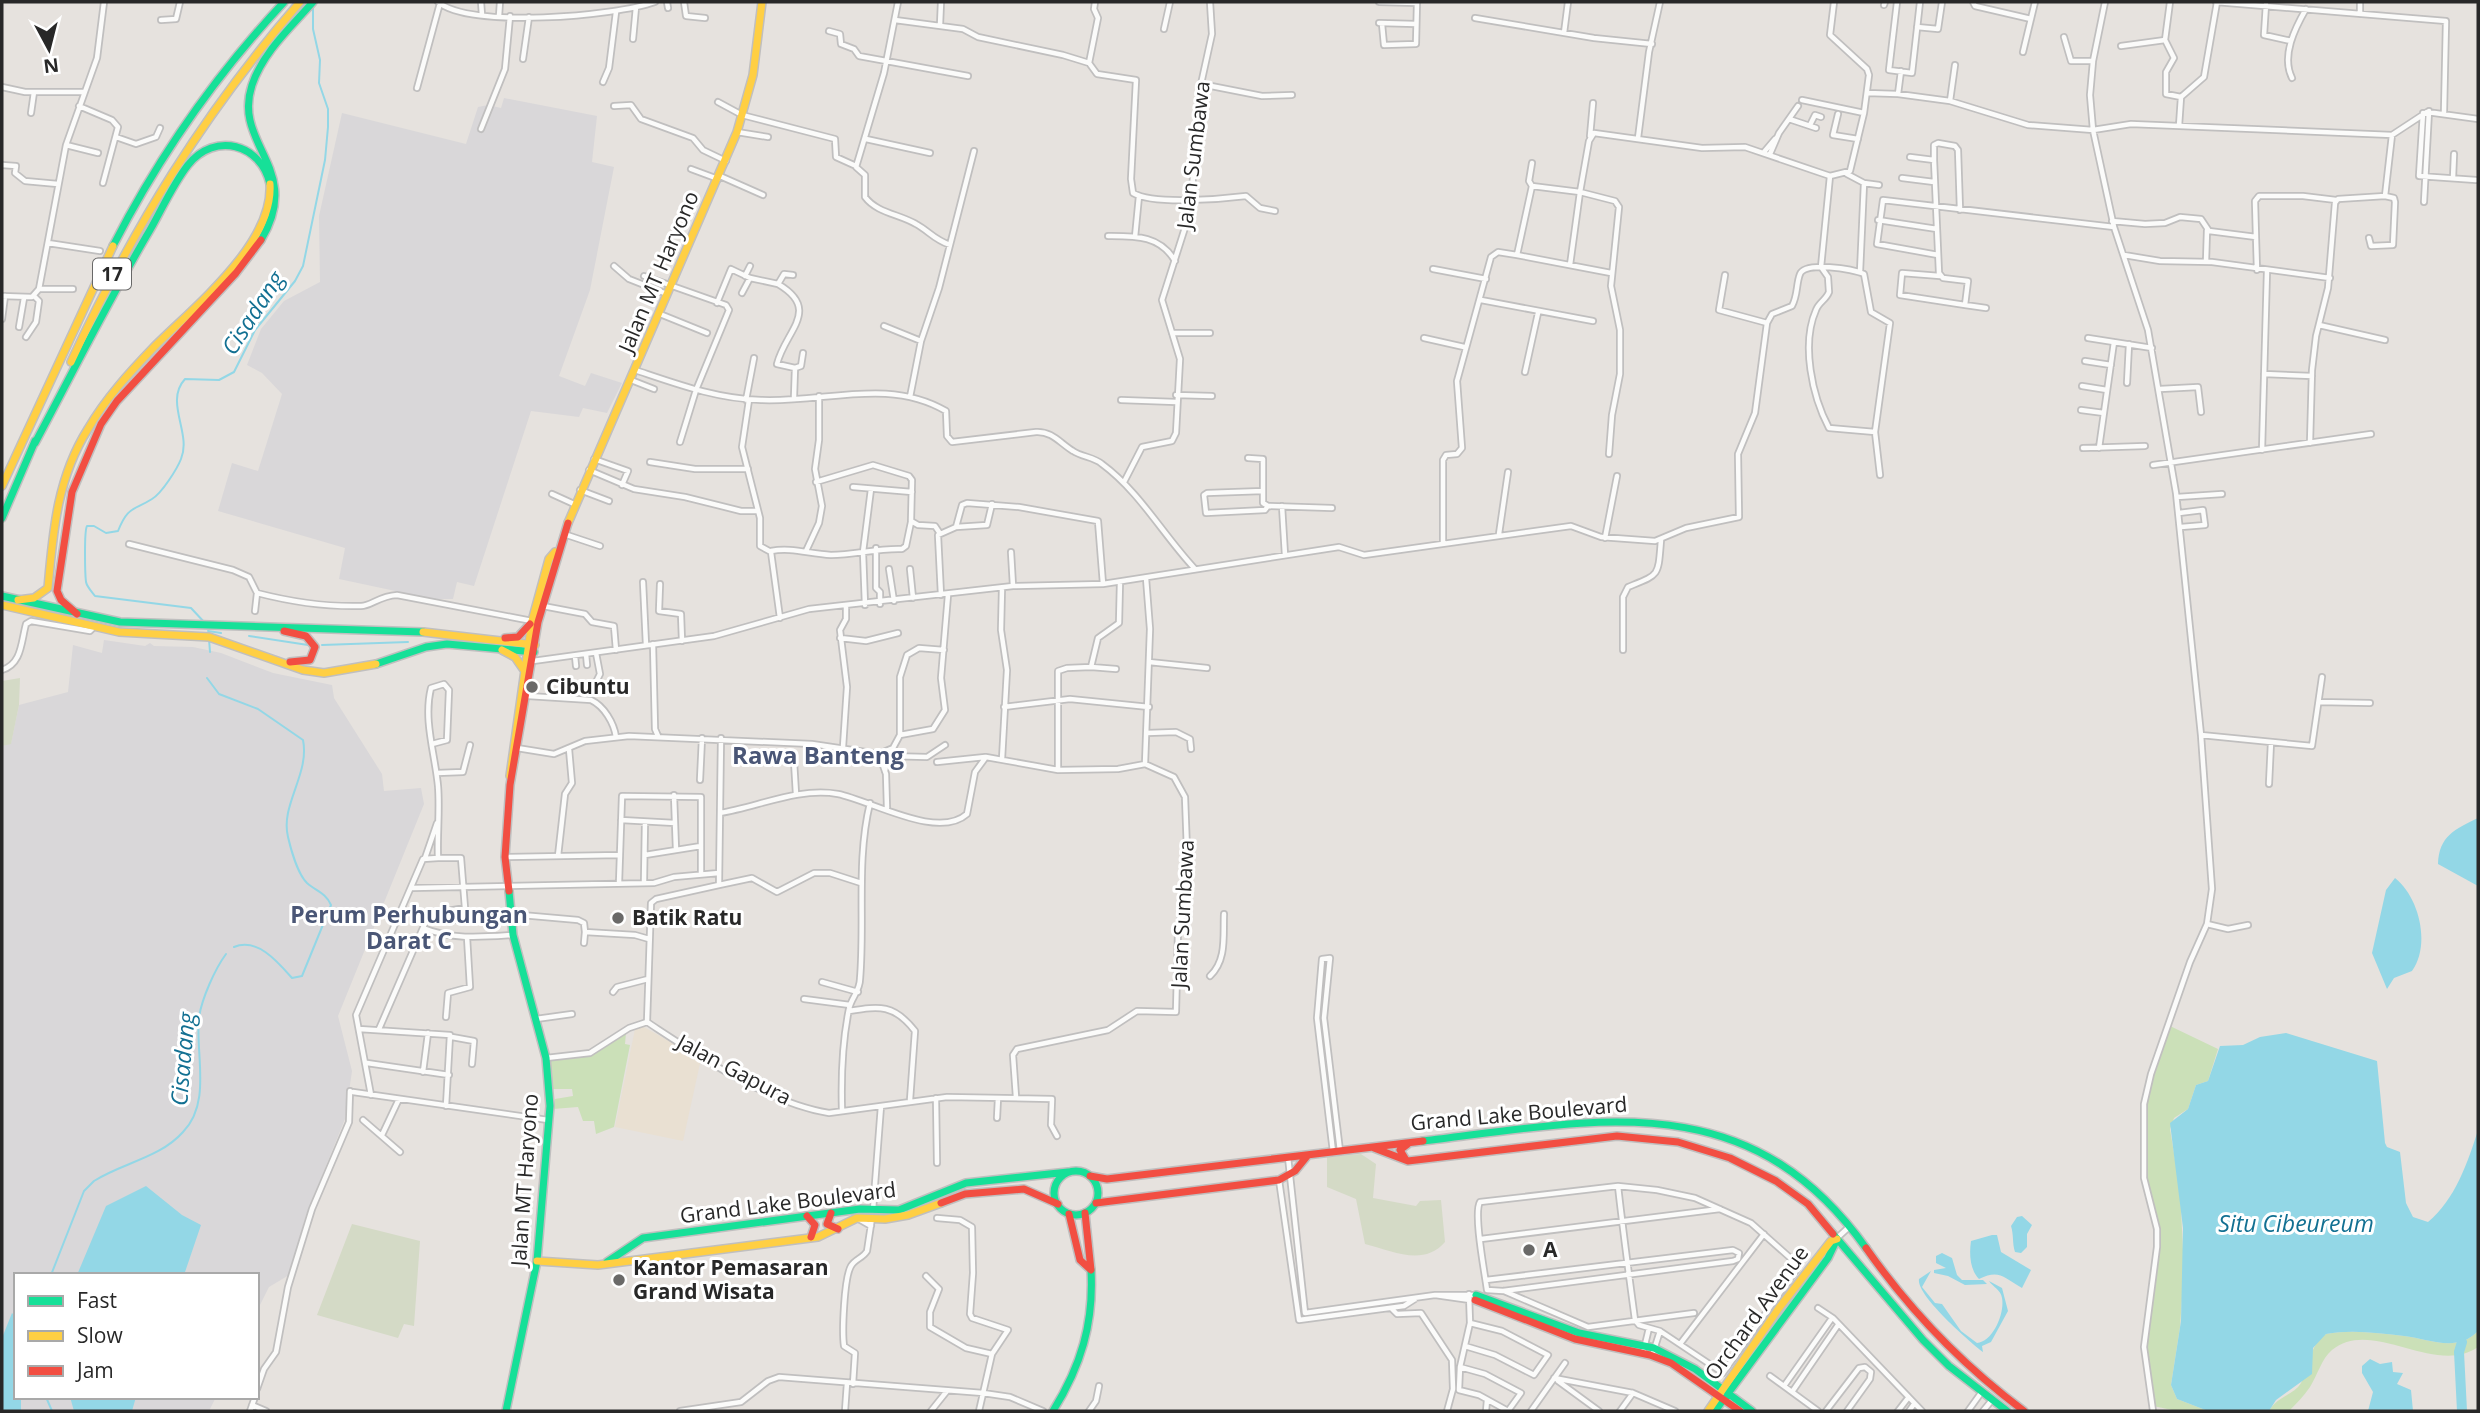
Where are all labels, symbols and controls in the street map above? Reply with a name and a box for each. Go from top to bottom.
north arrow [14,14,84,84]
text: N [42,52,60,80]
street label: Jalan Sumbawa [1170,79,1216,232]
street label: Jalan MT Haryono [611,187,705,359]
road number: 17 [93,258,131,290]
water label: Cisadang [213,264,292,360]
place label: Cibuntu [546,672,630,700]
marker: Cibuntu [524,679,540,695]
district label: Rawa Banteng [732,738,904,771]
street label: Jalan Sumbawa [1164,839,1200,991]
district label: Perum Perhubungan Darat C [290,898,528,956]
place label: Batik Ratu [632,903,742,931]
marker: Batik Ratu [610,910,626,926]
water label: Cisadang [162,1010,202,1107]
street label: Jalan Gapura [671,1026,796,1111]
street label: Grand Lake Boulevard [1409,1090,1628,1136]
street label: Jalan MT Haryono [504,1093,544,1269]
street label: Grand Lake Boulevard [678,1175,897,1229]
water label: Situ Cibeureum [2218,1207,2374,1239]
place label: A [1543,1235,1558,1263]
street label: Orchard Avenue [1698,1240,1814,1385]
marker: A [1521,1242,1537,1258]
place label: Kantor Pemasaran Grand Wisata [633,1253,829,1305]
marker: Kantor Pemasaran Grand Wisata [611,1272,627,1288]
legend [14,1273,259,1399]
text: Fast [77,1286,117,1314]
text: Slow [77,1321,123,1349]
text: Jam [75,1356,114,1384]

